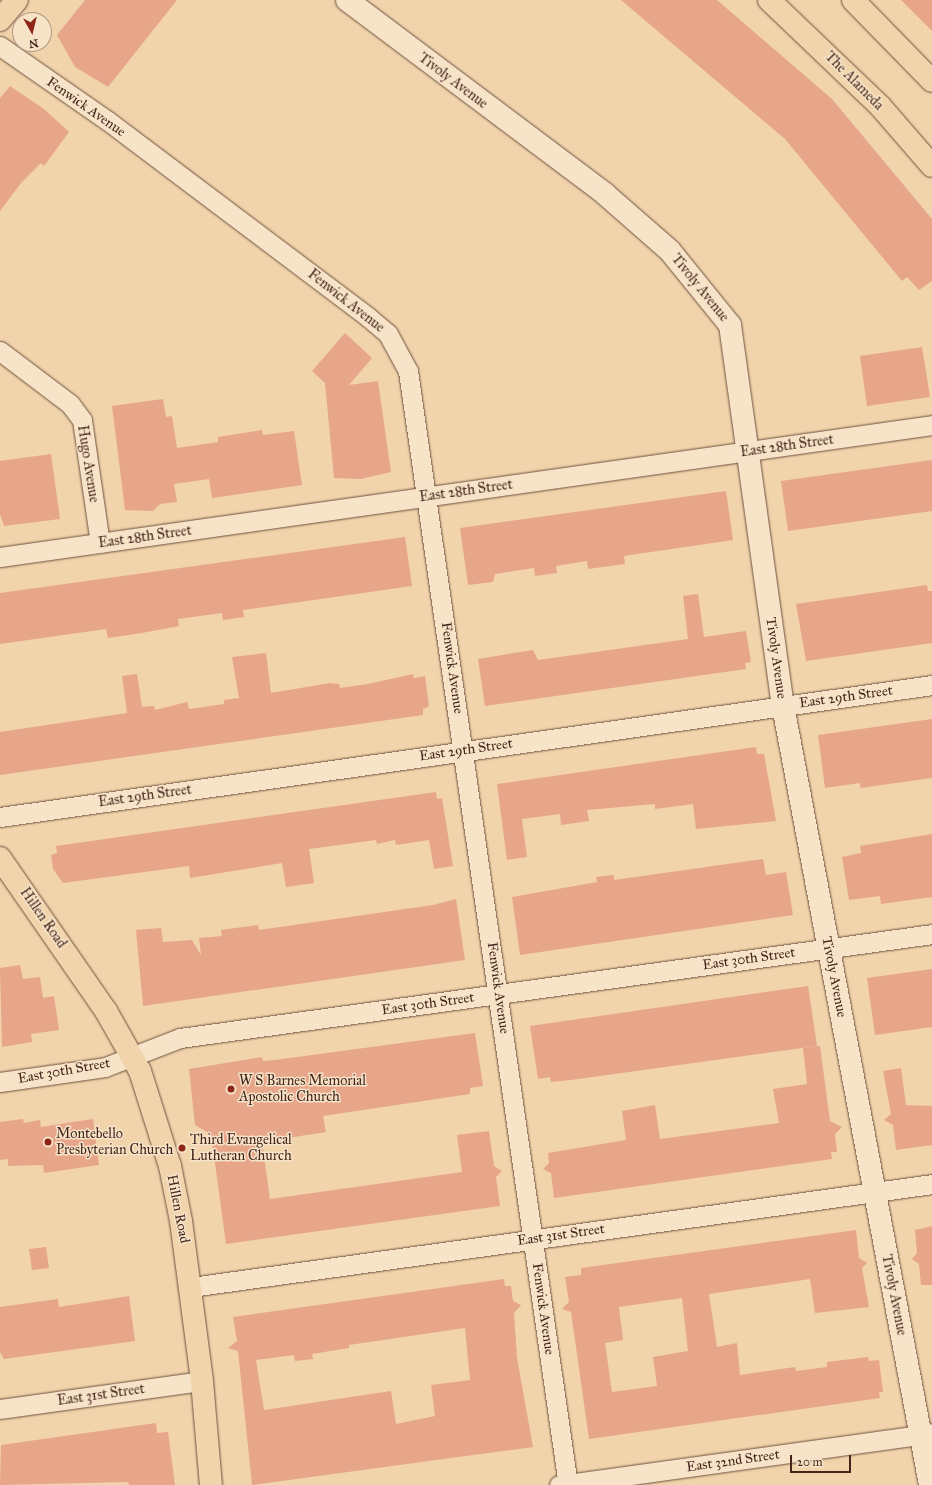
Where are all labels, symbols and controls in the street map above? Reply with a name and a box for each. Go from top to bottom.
north arrow [12,12,52,52]
text: N [28,36,39,50]
street label: The Alameda [821,48,887,114]
street label: Tivoly Avenue [415,50,491,112]
street label: Fenwick Avenue [43,74,129,140]
street label: Tivoly Avenue [668,251,732,325]
street label: Fenwick Avenue [304,266,388,336]
street label: Hugo Avenue [74,424,102,504]
street label: East 28th Street [739,431,835,461]
street label: East 28th Street [418,476,514,506]
street label: East 28th Street [97,522,193,552]
street label: Tivoly Avenue [762,616,790,700]
street label: Fenwick Avenue [437,621,467,715]
street label: East 29th Street [798,682,894,712]
street label: East 29th Street [418,735,514,765]
street label: East 29th Street [97,781,193,811]
street label: Hillen Road [16,885,70,951]
street label: Tivoly Avenue [818,935,850,1019]
street label: Fenwick Avenue [483,941,513,1035]
street label: East 30th Street [702,944,796,974]
street label: East 30th Street [381,989,475,1019]
street label: East 30th Street [17,1055,111,1087]
place label: W S Barnes Memorial Apostolic Church [239,1073,366,1106]
marker: W S Barnes Memorial Apostolic Church [226,1084,236,1094]
place label: Montebello Presbyterian Church [56,1126,173,1158]
place label: Third Evangelical Lutheran Church [190,1132,292,1164]
marker: Montebello Presbyterian Church [43,1137,53,1147]
marker: Third Evangelical Lutheran Church [177,1143,187,1153]
street label: Hillen Road [163,1173,193,1245]
street label: East 31st Street [516,1221,606,1249]
street label: Tivoly Avenue [878,1253,910,1337]
street label: Fenwick Avenue [528,1262,558,1356]
street label: East 31st Street [56,1381,146,1409]
street label: East 32nd Street [685,1446,781,1476]
scale bar [792,1447,853,1473]
text: 20 m [797,1455,823,1469]

